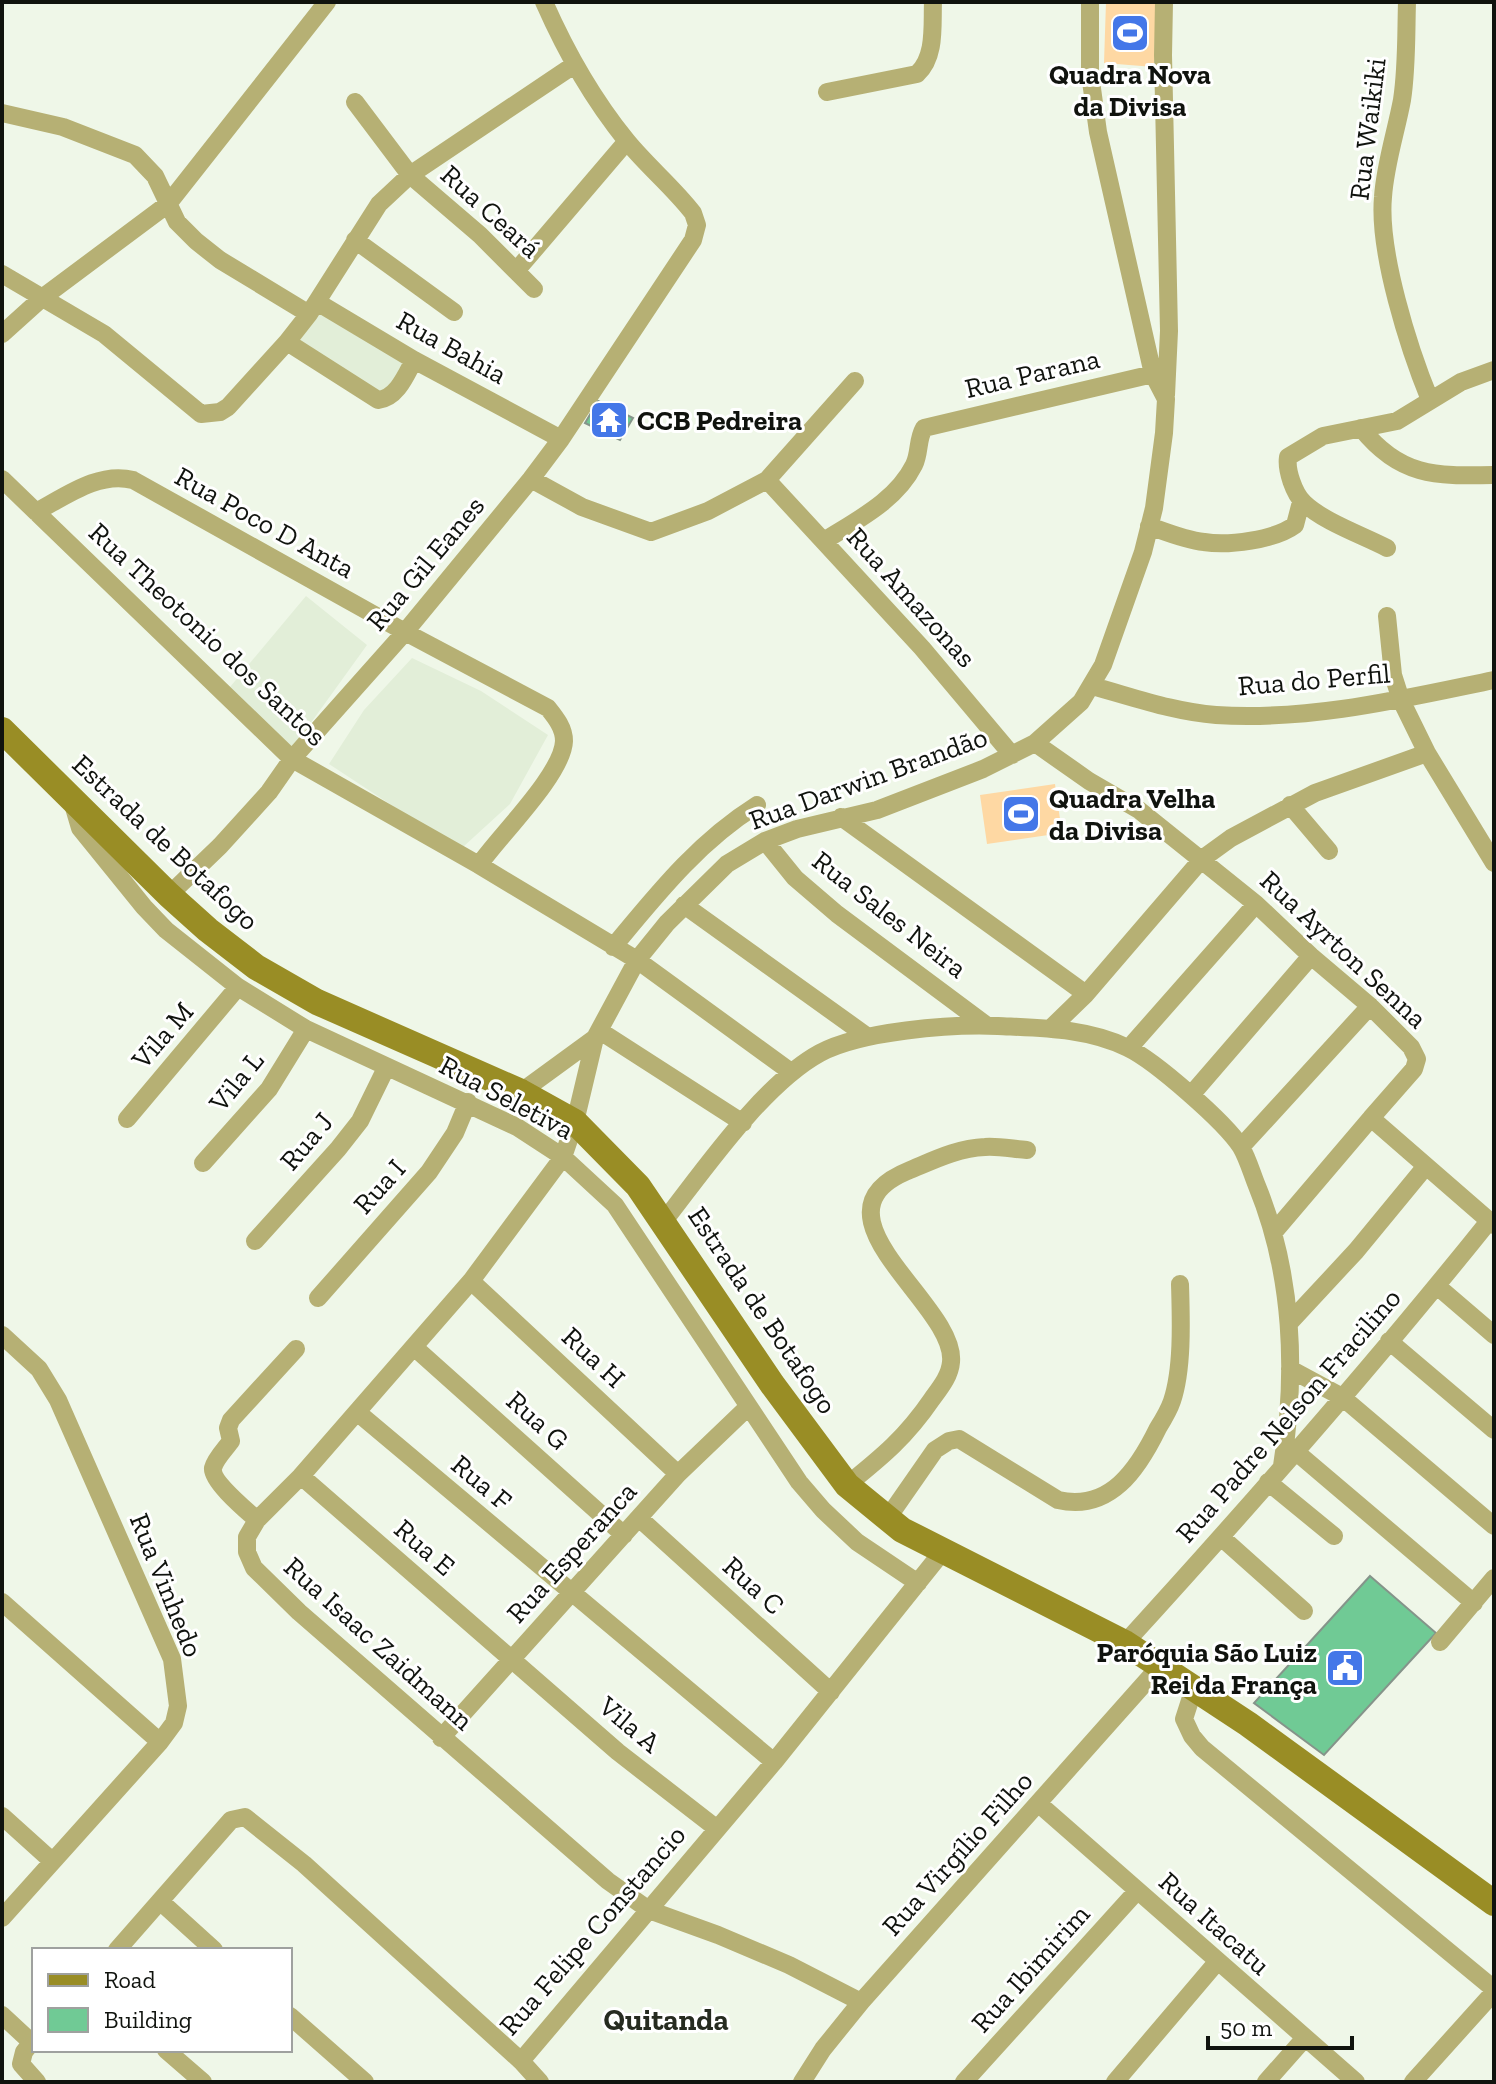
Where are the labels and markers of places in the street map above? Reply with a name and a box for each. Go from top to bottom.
sports icon: Quadra Nova da Divisa [1109,12,1151,54]
place label: Quadra Nova da Divisa [1049,58,1211,123]
temple icon: CCB Pedreira [588,399,630,441]
place label: CCB Pedreira [637,404,802,437]
place label: Quadra Velha da Divisa [1049,782,1215,847]
sports icon: Quadra Velha da Divisa [1000,793,1042,835]
place label: Paróquia São Luiz Rei da França [1097,1636,1317,1701]
public building icon: Paróquia São Luiz Rei da França [1324,1647,1366,1689]

